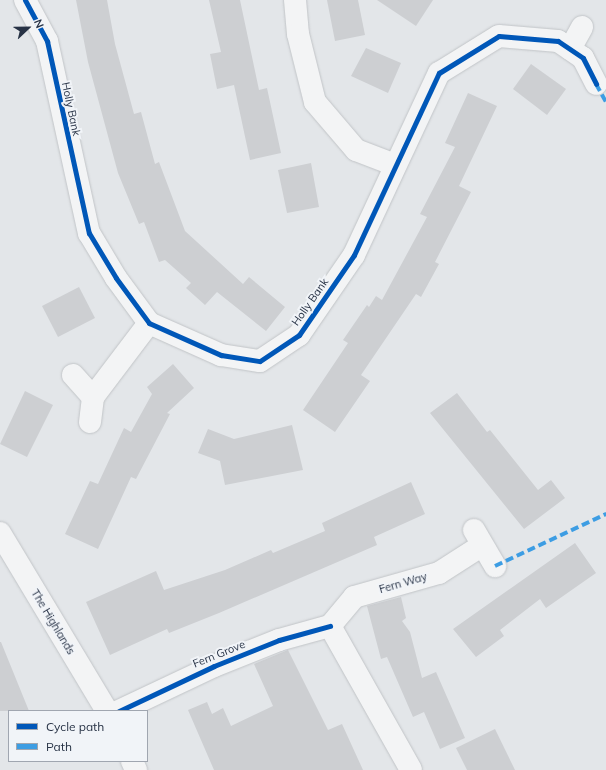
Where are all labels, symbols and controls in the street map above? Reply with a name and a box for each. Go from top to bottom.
north arrow [8,8,48,48]
text: N [31,17,47,30]
street label: Holly Bank [59,81,83,137]
street label: Holly Bank [289,276,331,328]
street label: Fern Way [378,570,428,596]
street label: The Highlands [28,587,78,657]
street label: Fern Grove [191,638,247,670]
legend [8,710,148,762]
text: Cycle path [46,719,104,734]
text: Path [46,739,72,754]

